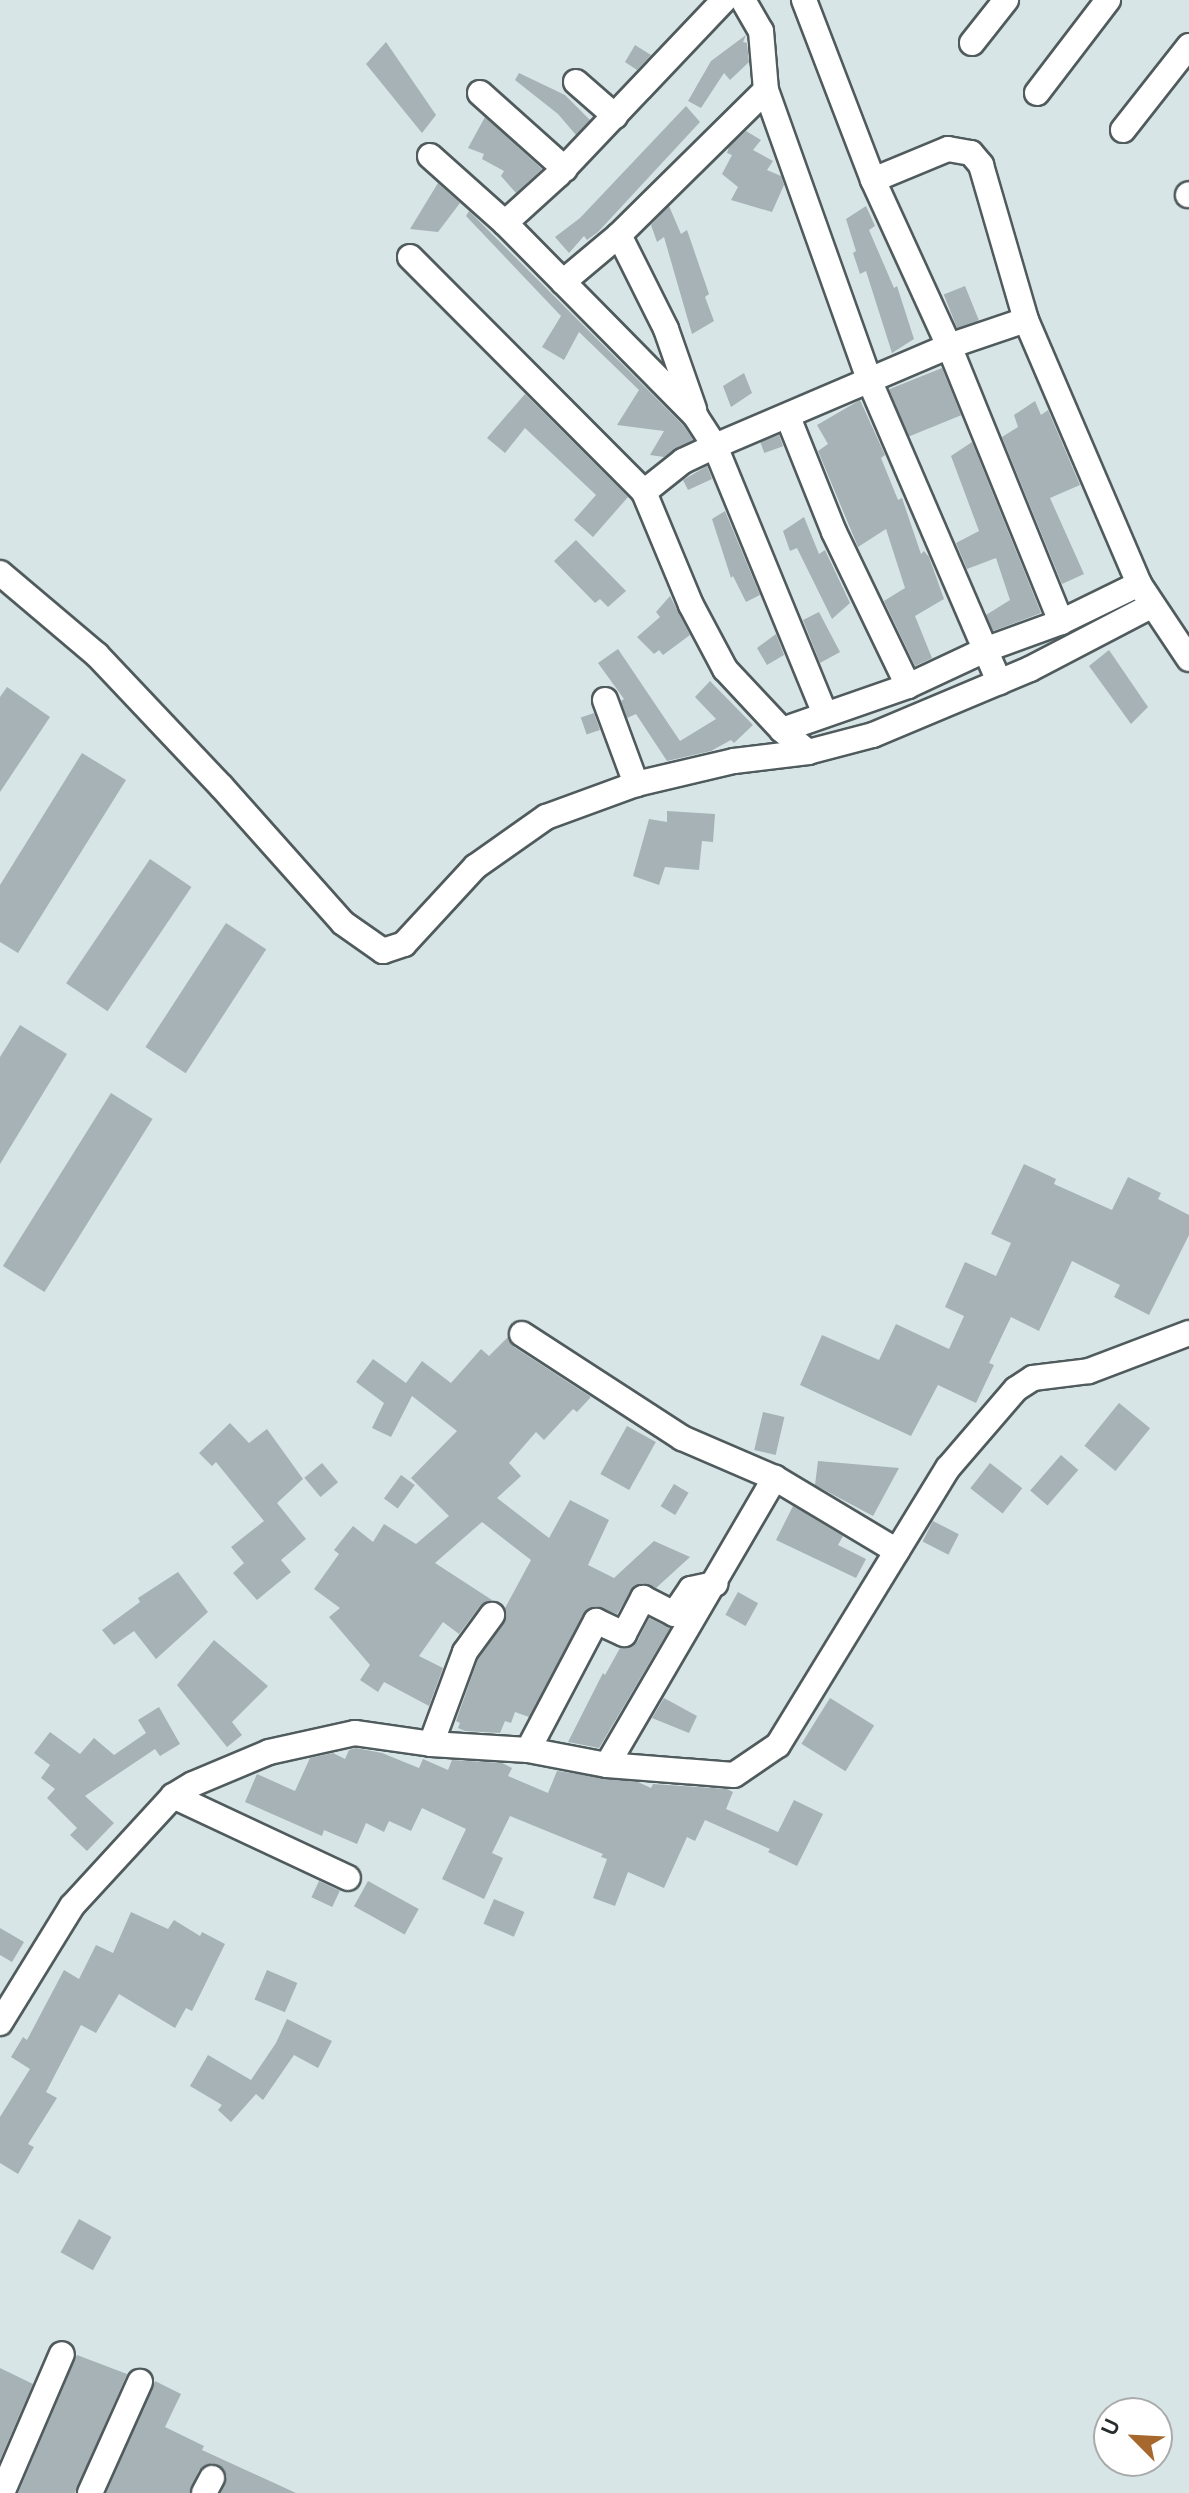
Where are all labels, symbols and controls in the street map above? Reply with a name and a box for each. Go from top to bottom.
north arrow [1093,2397,1173,2477]
text: U [1097,2415,1128,2441]

